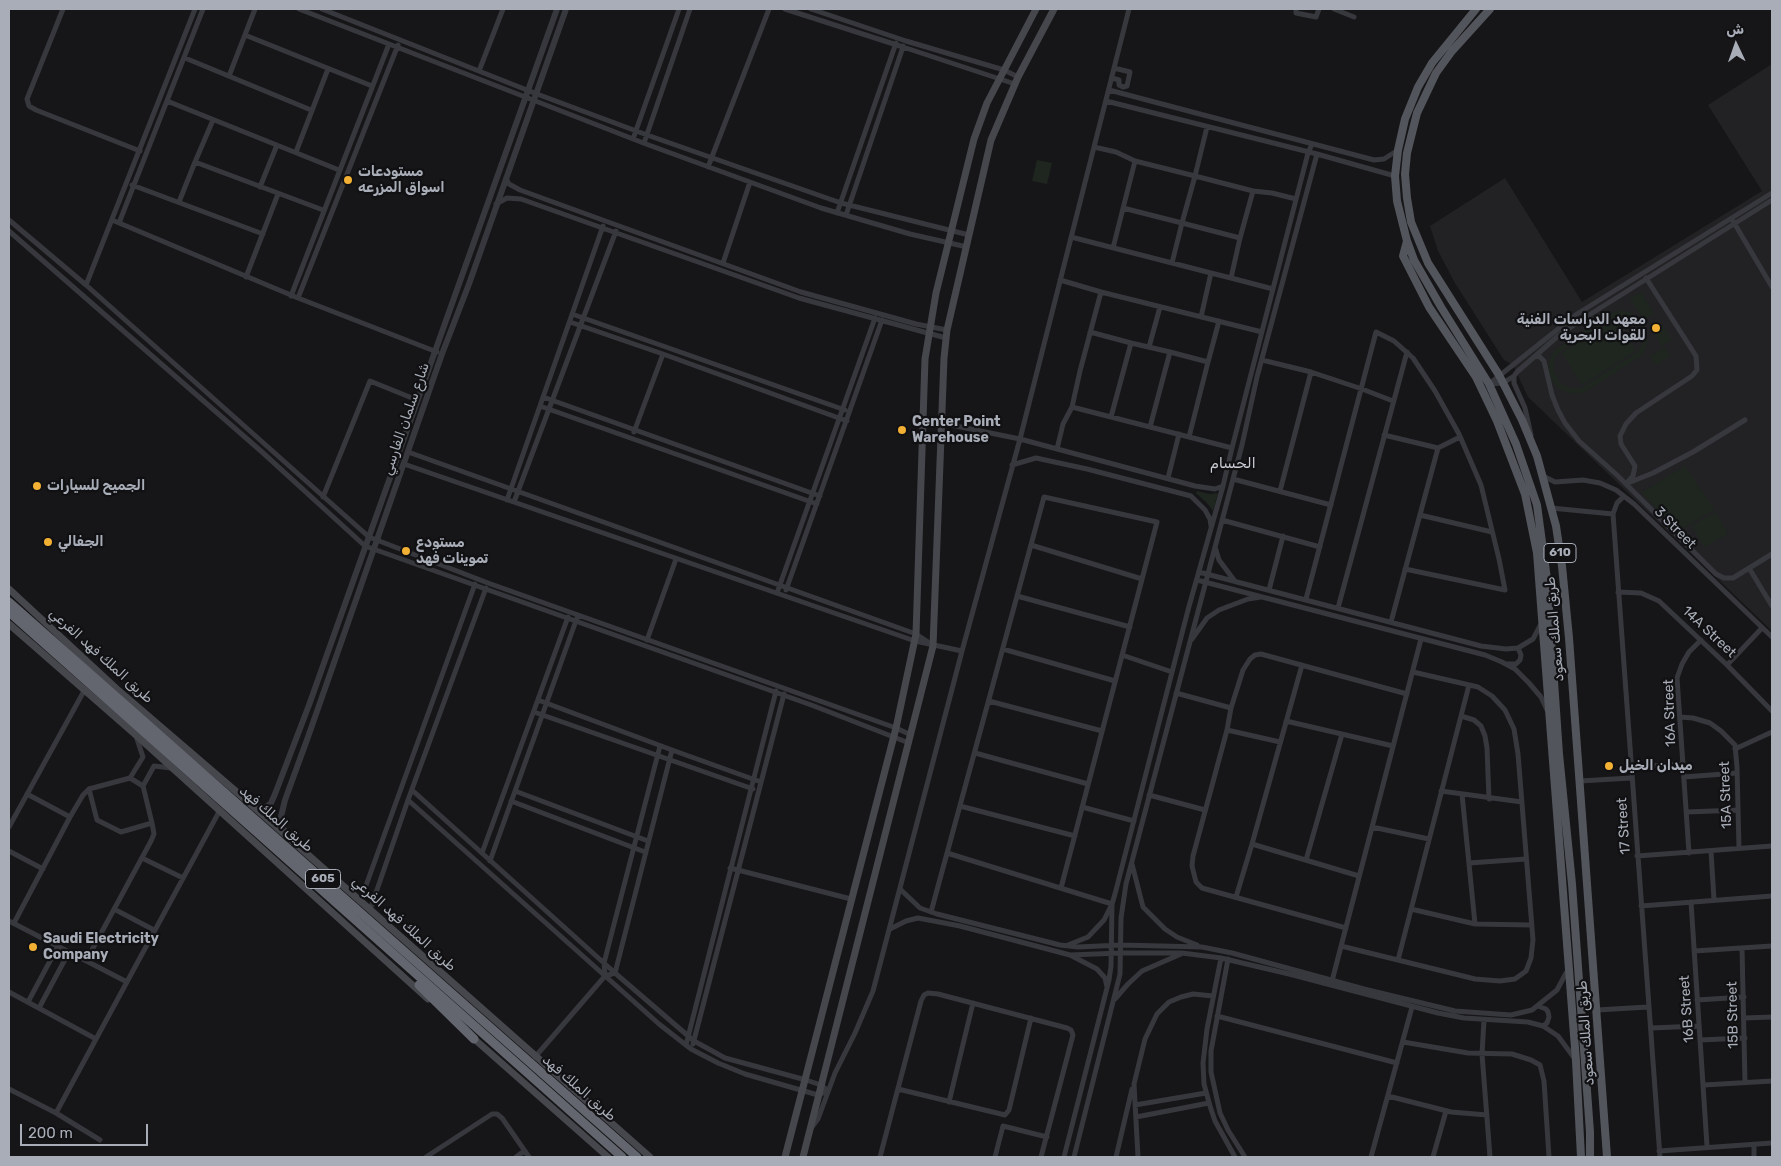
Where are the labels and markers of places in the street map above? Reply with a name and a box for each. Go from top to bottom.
place label: مستودعات اسواق المزرعه [358,164,445,196]
marker: مستودعات اسواق المزرعه [342,174,354,186]
place label: معهد الدراسات الفنية للقوات البحرية [1517,312,1646,344]
marker: معهد الدراسات الفنية للقوات البحرية [1650,322,1662,334]
place label: Center Point Warehouse [912,414,1001,447]
marker: Center Point Warehouse [896,424,908,436]
place label: الجميح للسيارات [47,478,145,494]
marker: الجميح للسيارات [31,480,43,492]
place label: الجفالي [58,534,104,550]
place label: مستودع تموينات فهد [416,535,488,568]
marker: الجفالي [42,536,54,548]
marker: مستودع تموينات فهد [400,545,412,557]
place label: ميدان الخيل [1619,758,1693,774]
marker: ميدان الخيل [1603,760,1615,772]
place label: Saudi Electricity Company [43,931,159,964]
marker: Saudi Electricity Company [27,941,39,953]

